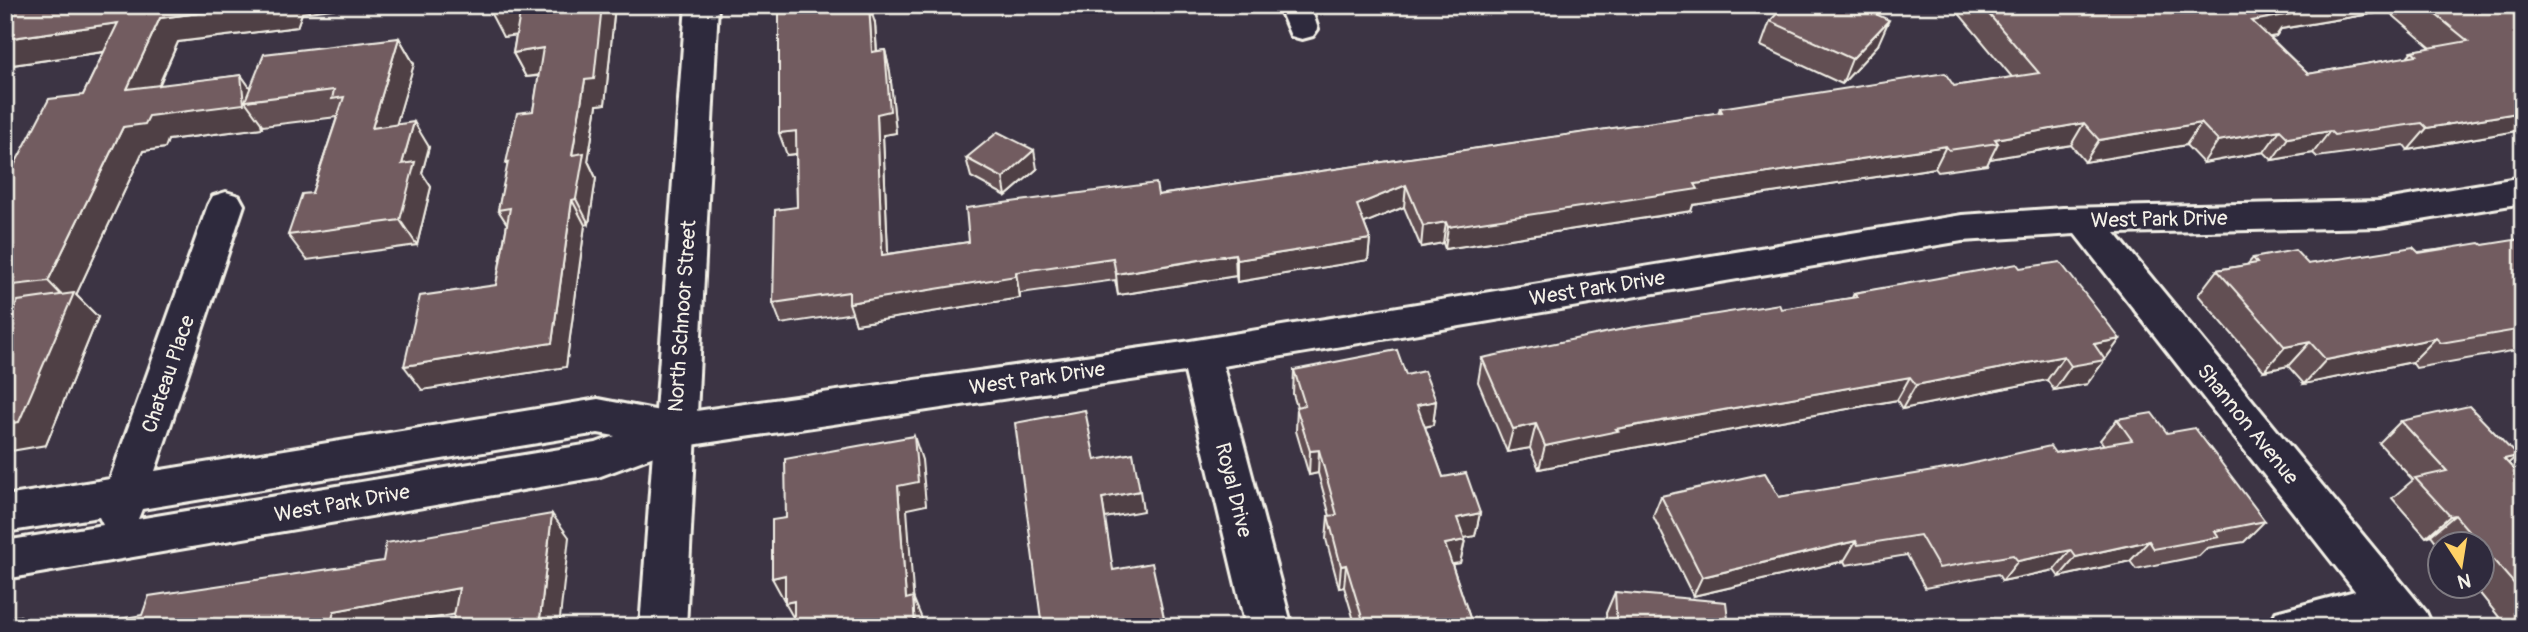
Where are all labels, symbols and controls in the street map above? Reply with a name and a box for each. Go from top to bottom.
street label: West Park Drive [2090,205,2228,234]
street label: North Schnoor Street [662,219,703,413]
street label: West Park Drive [1527,264,1667,313]
street label: Chateau Place [136,311,201,437]
street label: West Park Drive [967,356,1107,401]
street label: Shannon Avenue [2191,359,2305,491]
street label: Royal Drive [1209,440,1258,541]
street label: West Park Drive [272,478,412,529]
north arrow [2426,530,2496,600]
text: N [2455,568,2473,594]

